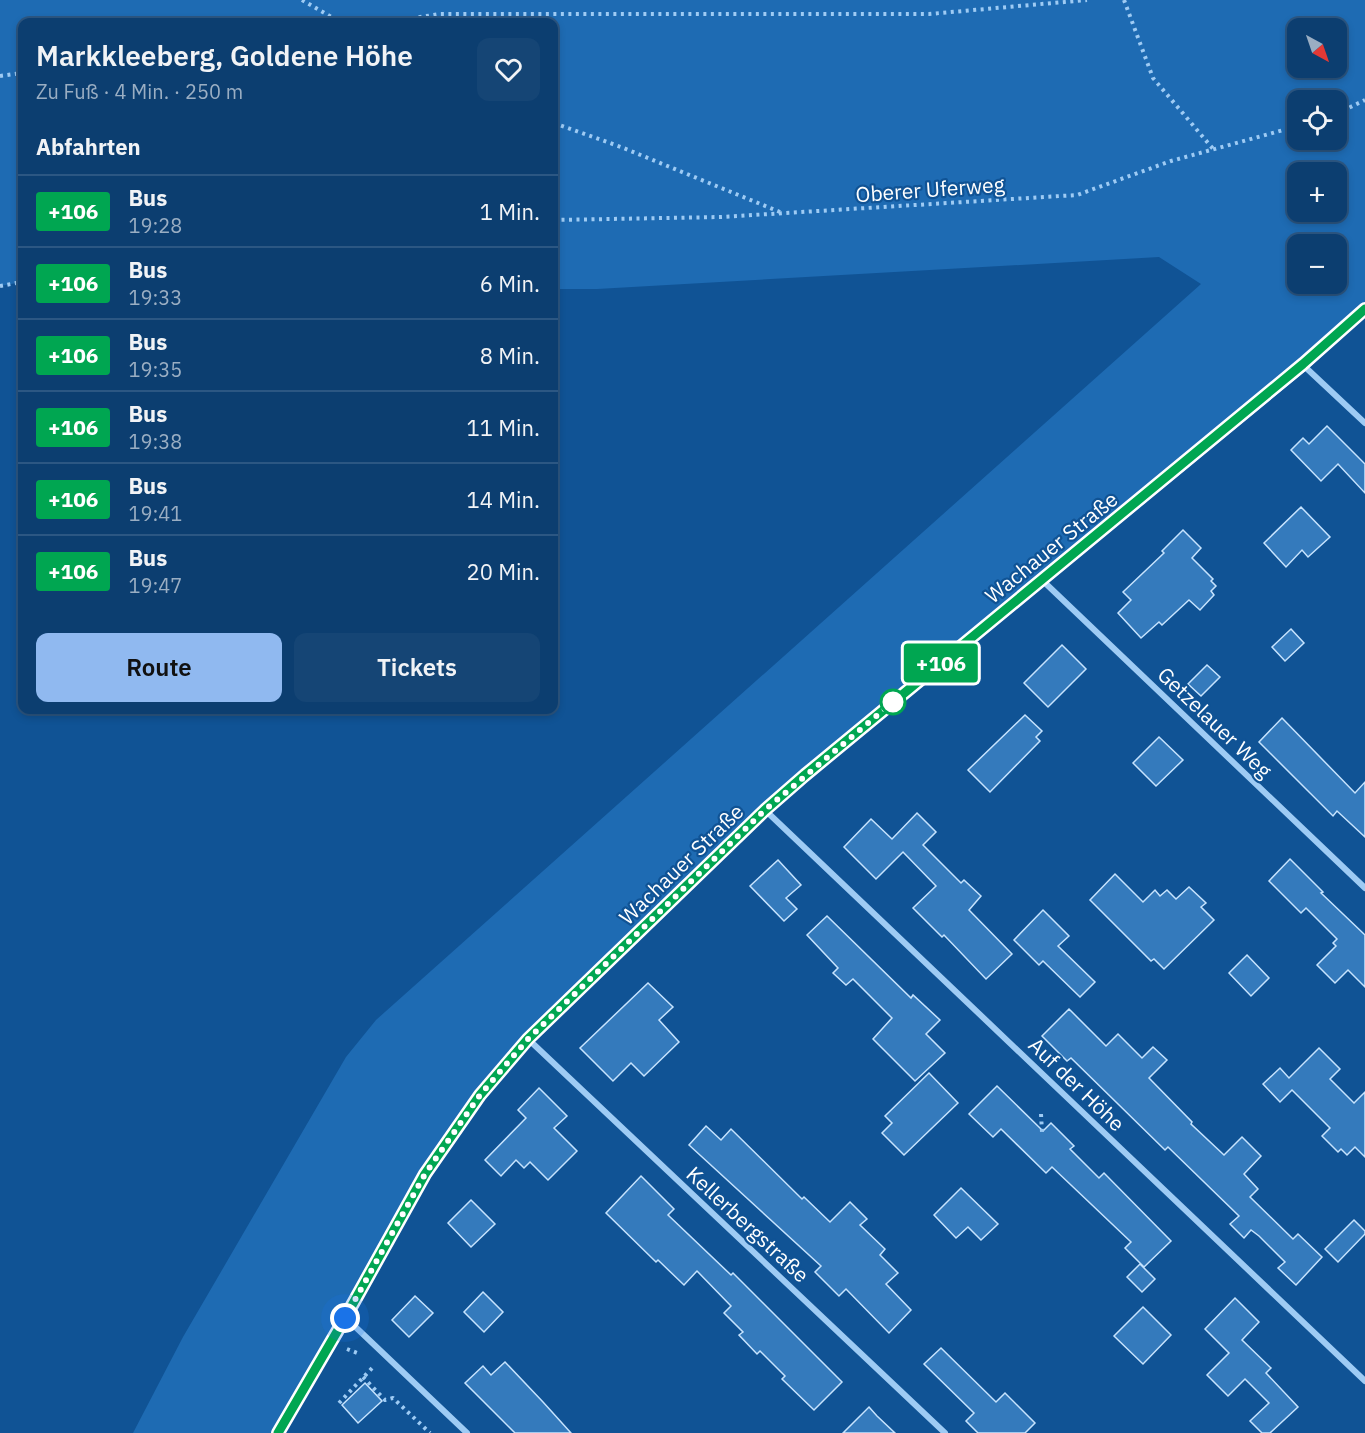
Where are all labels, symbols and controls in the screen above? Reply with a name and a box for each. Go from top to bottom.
north arrow [1287,18,1347,78]
map controls [1287,18,1347,294]
text: Markkleeberg, Goldene Höhe [36,37,413,74]
button: heart [477,38,540,101]
text: Zu Fuß · 4 Min. · 250 m [36,78,243,105]
button: locate [1287,90,1347,150]
text: Abfahrten [36,132,141,161]
button: + [1287,162,1347,222]
street label: Oberer Uferweg [855,170,1005,208]
text: Bus [128,183,167,212]
text: +106 [48,197,98,225]
text: 1 Min. [480,197,540,226]
text: 19:28 [128,212,182,239]
button: − [1287,234,1347,294]
text: Bus [128,255,167,284]
text: +106 [48,269,98,297]
text: 6 Min. [480,269,540,298]
text: 19:33 [128,284,182,311]
text: Bus [128,327,167,356]
text: +106 [48,341,98,369]
text: 8 Min. [480,341,540,370]
text: 19:35 [128,356,182,383]
text: Bus [128,399,167,428]
text: +106 [48,413,98,441]
text: 11 Min. [467,413,540,442]
text: 19:38 [128,428,182,455]
text: Bus [128,471,167,500]
text: +106 [48,485,98,513]
text: 14 Min. [467,485,540,514]
street label: Wachauer Straße [979,485,1123,609]
text: 19:41 [128,500,182,527]
text: Bus [128,543,167,572]
text: +106 [48,557,98,585]
text: 20 Min. [467,557,540,586]
text: 19:47 [128,572,182,599]
button: Route [36,633,282,702]
button: Tickets [294,633,540,702]
line badge: +106 [899,644,983,682]
text: +106 [916,649,966,677]
street label: Getzelauer Weg [1152,660,1278,784]
unlabelled marker [880,689,906,715]
street label: Wachauer Straße [613,797,749,931]
street label: Auf der Höhe [1023,1031,1131,1137]
street label: Kellerbergstraße [681,1160,815,1288]
your location [330,1303,360,1333]

